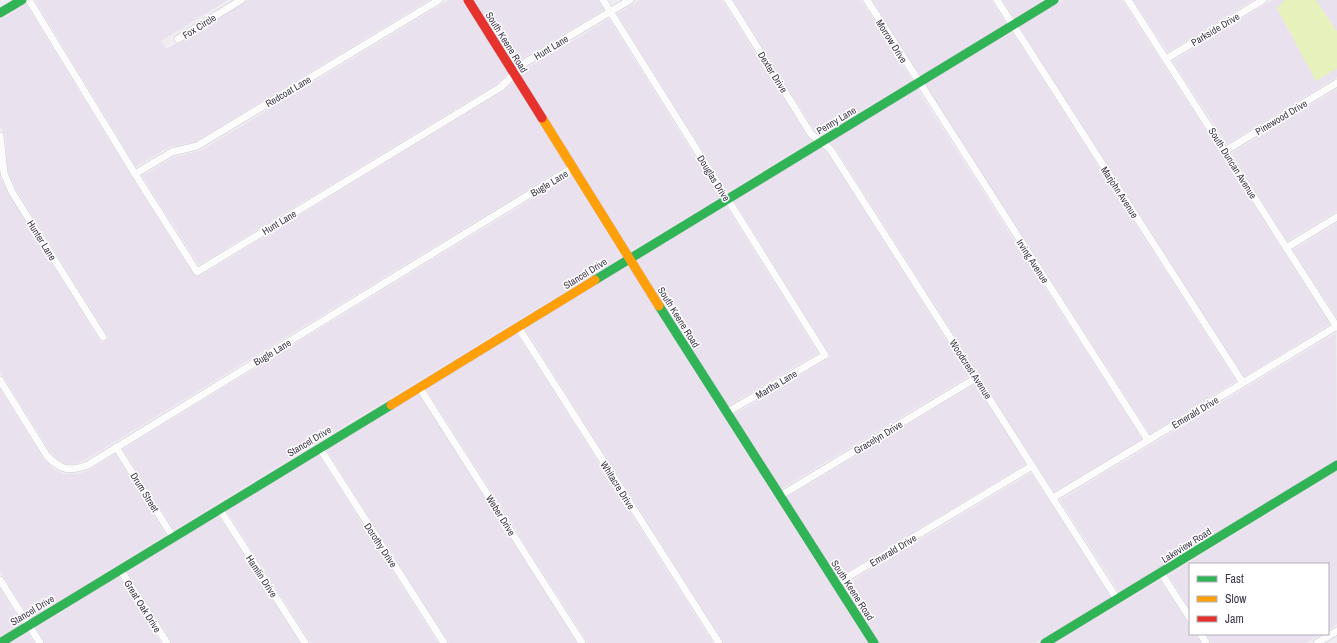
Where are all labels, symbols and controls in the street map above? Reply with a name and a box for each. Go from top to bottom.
street label: South Keene Road [483,9,530,75]
street label: Parkside Drive [1189,10,1242,49]
street label: Fox Circle [180,11,219,42]
street label: Morrow Drive [873,17,910,66]
street label: Hunt Lane [532,32,571,63]
street label: Dexter Drive [755,49,791,96]
street label: Redcoat Lane [263,72,314,110]
street label: Pinewood Drive [1253,97,1310,138]
street label: Penny Lane [814,103,859,137]
street label: South Duncan Avenue [1205,125,1260,202]
street label: Douglas Drive [694,153,733,204]
street label: Marjohn Avenue [1098,164,1141,221]
street label: Bugle Lane [528,167,571,200]
street label: Hunt Lane [260,207,299,238]
street label: Hunter Lane [24,218,59,263]
street label: Irving Avenue [1014,237,1052,286]
street label: Stancel Drive [561,255,610,292]
street label: South Keene Road [655,284,702,350]
street label: Bugle Lane [251,336,294,369]
street label: Woodcrest Avenue [946,337,995,402]
street label: Martha Lane [753,367,800,402]
street label: Emerald Drive [1169,393,1221,431]
street label: Gracelyn Drive [851,418,905,457]
street label: Stancel Drive [285,423,334,460]
street label: Whitacre Drive [598,459,638,512]
street label: Drum Street [127,470,162,515]
street label: Weber Drive [483,492,518,539]
street label: Dorothy Drive [361,521,400,570]
street label: Lakeview Road [1159,525,1214,566]
street label: Emerald Drive [867,531,919,569]
street label: Hamlin Drive [243,553,280,600]
street label: South Keene Road [828,558,877,623]
legend [1189,563,1329,635]
text: Fast [1225,571,1244,587]
street label: Great Oak Drive [121,578,164,635]
text: Slow [1225,591,1247,607]
street label: Stancel Drive [8,592,57,629]
text: Jam [1225,611,1244,627]

